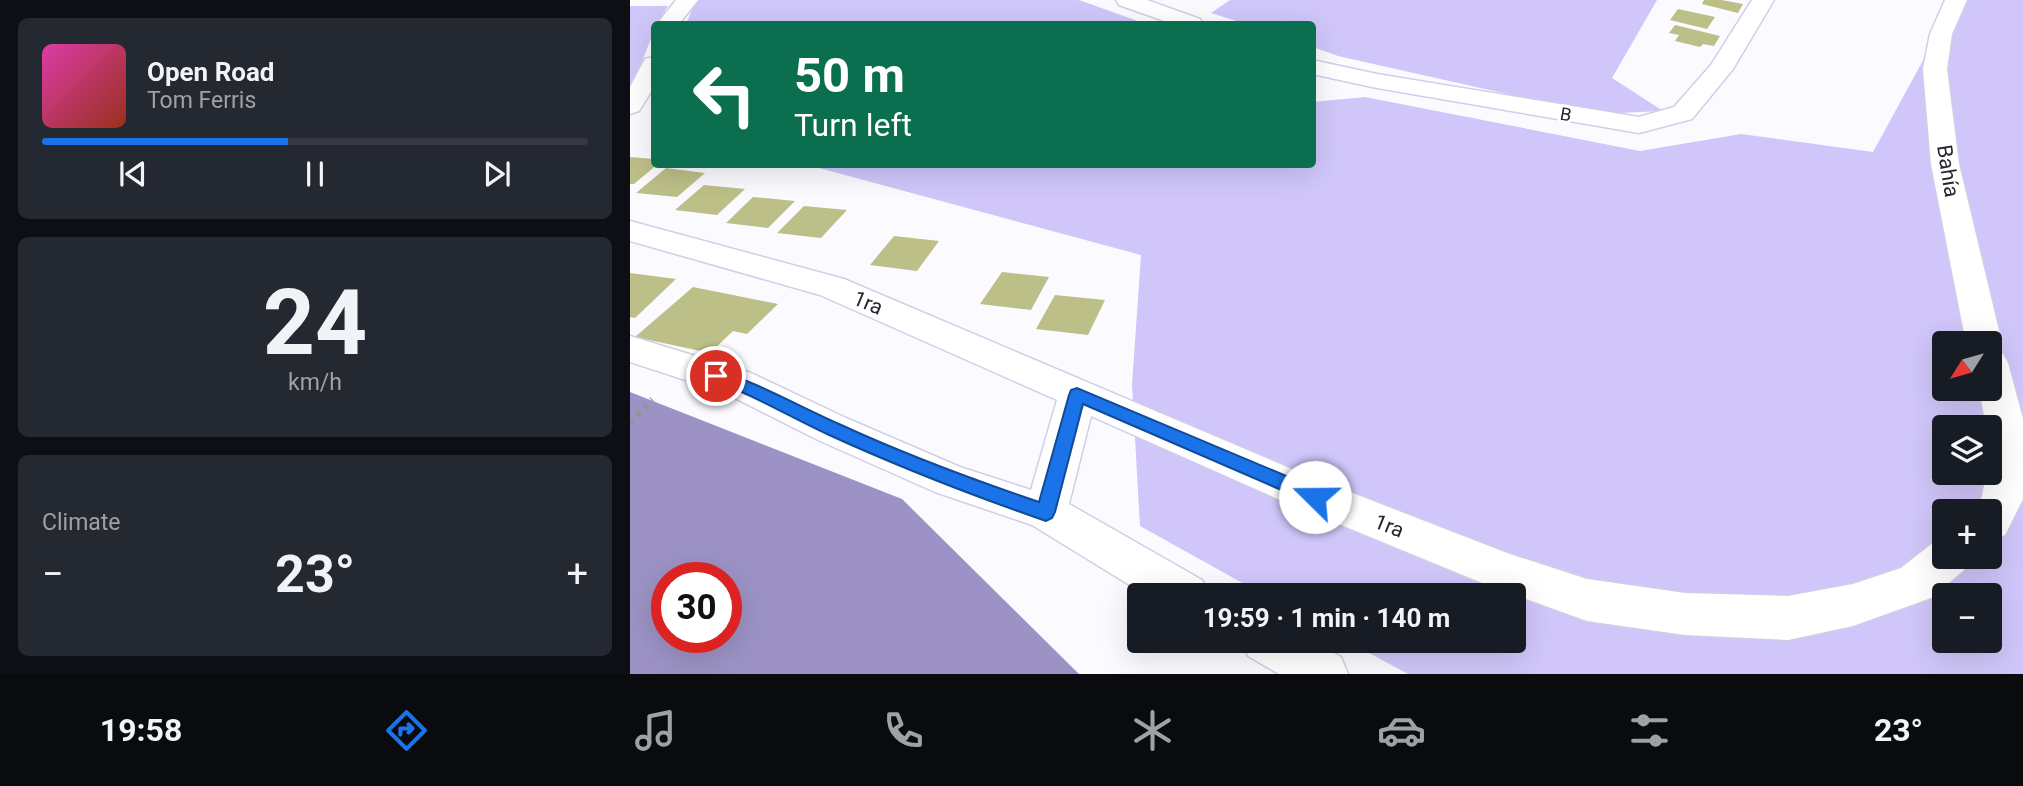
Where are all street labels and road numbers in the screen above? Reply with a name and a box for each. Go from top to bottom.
street label: B [1559,103,1573,125]
street label: Bahía [1932,143,1964,199]
street label: 1ra [850,286,886,320]
street label: 1ra [1371,509,1407,543]

